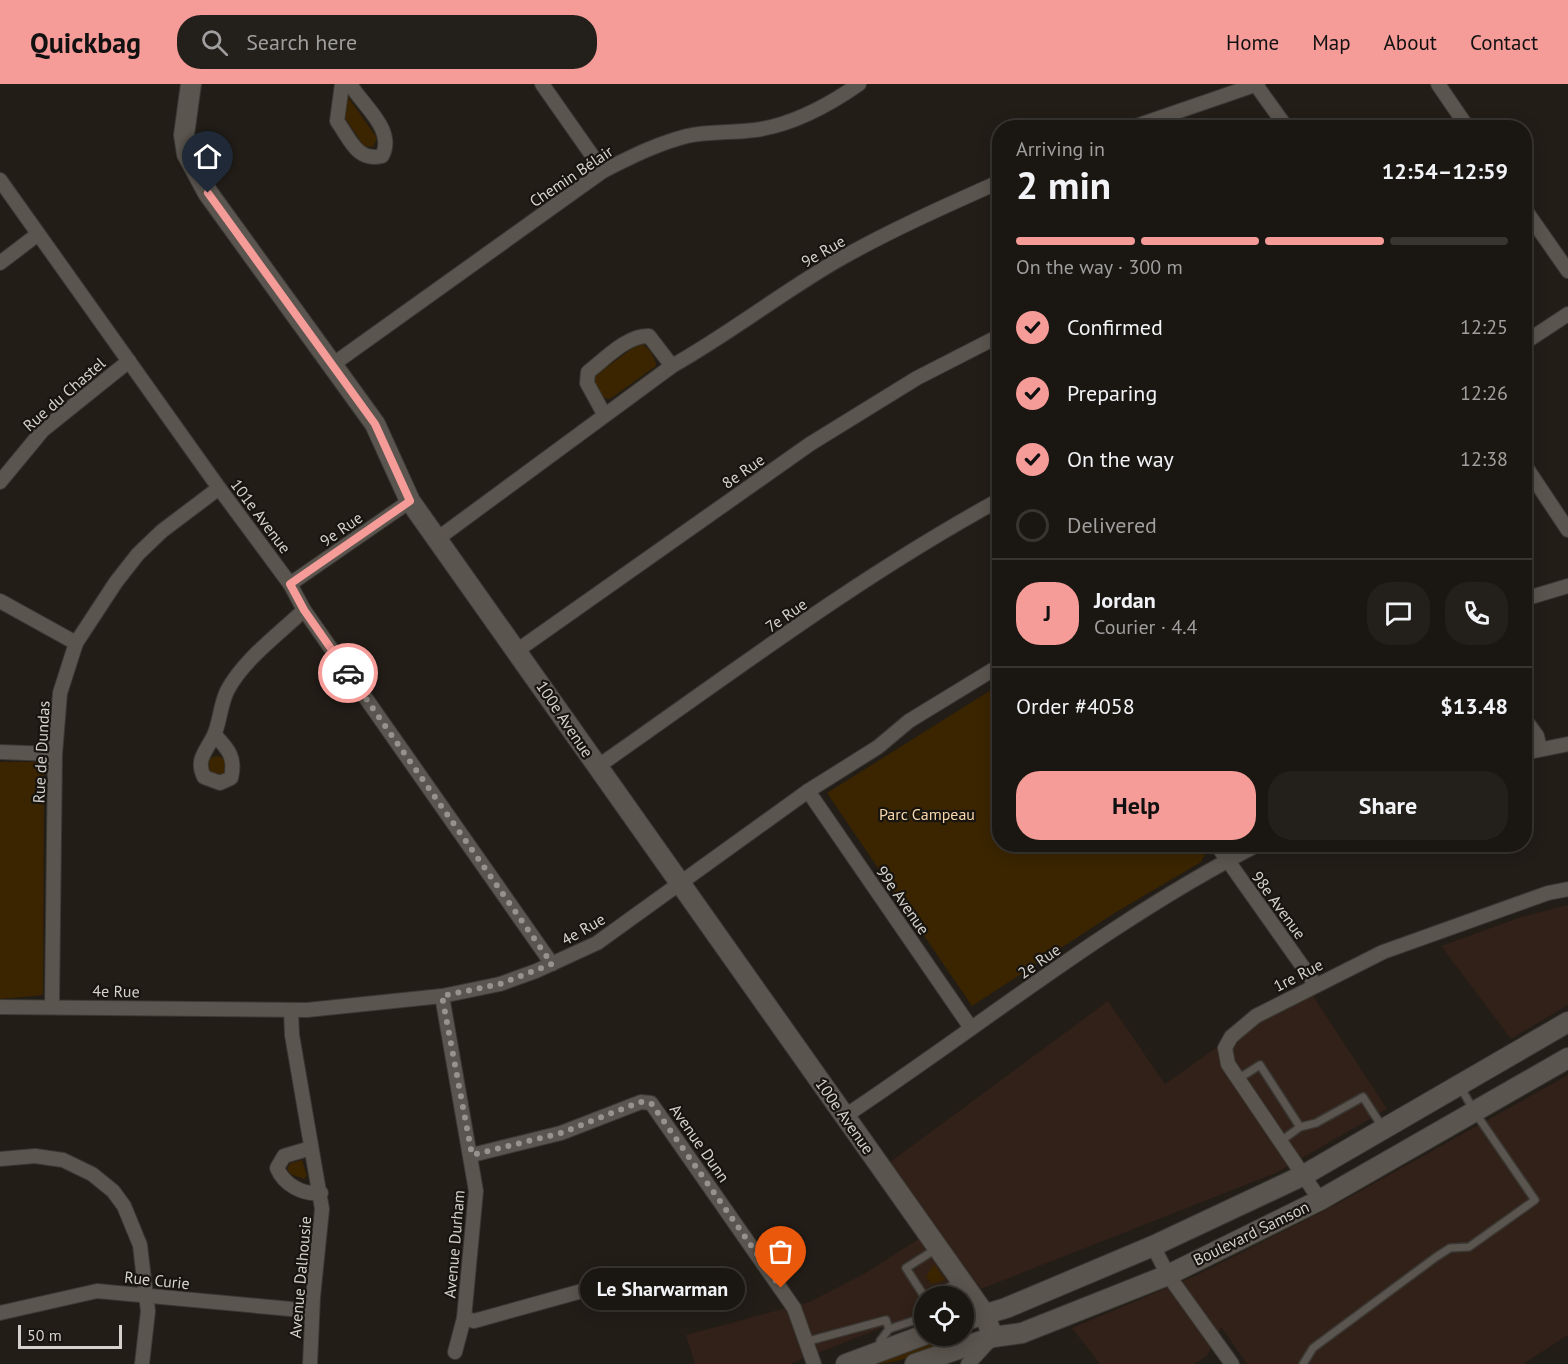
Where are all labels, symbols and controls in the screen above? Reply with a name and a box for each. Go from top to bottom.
search box [177,15,597,69]
text: Quickbag [30,24,141,61]
icon: search [198,26,231,59]
text: Search here [246,28,357,56]
text: Home [1226,29,1279,56]
text: Map [1312,29,1351,56]
text: About [1384,29,1437,56]
text: Contact [1470,29,1538,56]
pin [182,131,233,193]
text: Arriving in [1016,136,1105,162]
icon: home [191,140,224,173]
street label: Chemin Bélair [526,141,617,211]
text: 12:54–12:59 [1382,157,1508,185]
text: 2 min [1016,159,1111,210]
street label: 9e Rue [798,231,848,271]
text: On the way · 300 m [1016,254,1183,280]
icon: check [1016,311,1049,344]
text: Confirmed [1067,313,1163,341]
text: 12:25 [1460,314,1508,340]
street label: Rue du Chastel [19,353,109,435]
icon: check [1016,377,1049,410]
text: Preparing [1067,379,1157,407]
text: 12:26 [1460,380,1508,406]
icon: check [1016,443,1049,476]
text: On the way [1067,445,1174,473]
text: 12:38 [1460,446,1508,472]
street label: 8e Rue [718,449,768,493]
street label: 101e Avenue [227,475,295,557]
street label: 9e Rue [316,507,366,551]
text: Delivered [1067,511,1157,539]
button: chat [1367,582,1430,645]
button: phone [1445,582,1508,645]
text: Jordan [1094,586,1156,614]
street label: 7e Rue [761,594,811,636]
text: J [1044,599,1051,627]
text: Courier · 4.4 [1094,614,1197,640]
courier [318,643,378,703]
icon: car [332,657,365,690]
street label: 100e Avenue [532,677,598,761]
text: Order #4058 [1016,692,1135,720]
text: $13.48 [1440,692,1508,720]
street label: Rue de Dundas [28,700,54,804]
button: Help [1016,771,1256,840]
button: Share [1268,771,1508,840]
park label: Parc Campeau [879,804,975,824]
street label: 99e Avenue [872,862,934,938]
street label: 98e Avenue [1248,867,1310,943]
street label: 4e Rue [558,909,608,949]
street label: 2e Rue [1014,939,1064,983]
street label: 1re Rue [1270,954,1326,996]
street label: 4e Rue [92,981,140,1001]
street label: 100e Avenue [812,1074,878,1158]
street label: Avenue Dunn [666,1100,734,1186]
street label: Avenue Durham [439,1189,469,1299]
street label: Boulevard Samson [1190,1196,1312,1270]
street label: Avenue Dalhousie [285,1215,315,1339]
pin [755,1226,806,1288]
icon: bag [764,1235,797,1268]
street label: Rue Curie [123,1267,191,1293]
callout: Le Sharwarman [580,1267,745,1309]
text: Le Sharwarman [597,1276,728,1302]
map controls [914,1286,974,1346]
button: locate [914,1286,974,1346]
scale bar [18,1322,122,1350]
text: 50 m [27,1325,62,1345]

